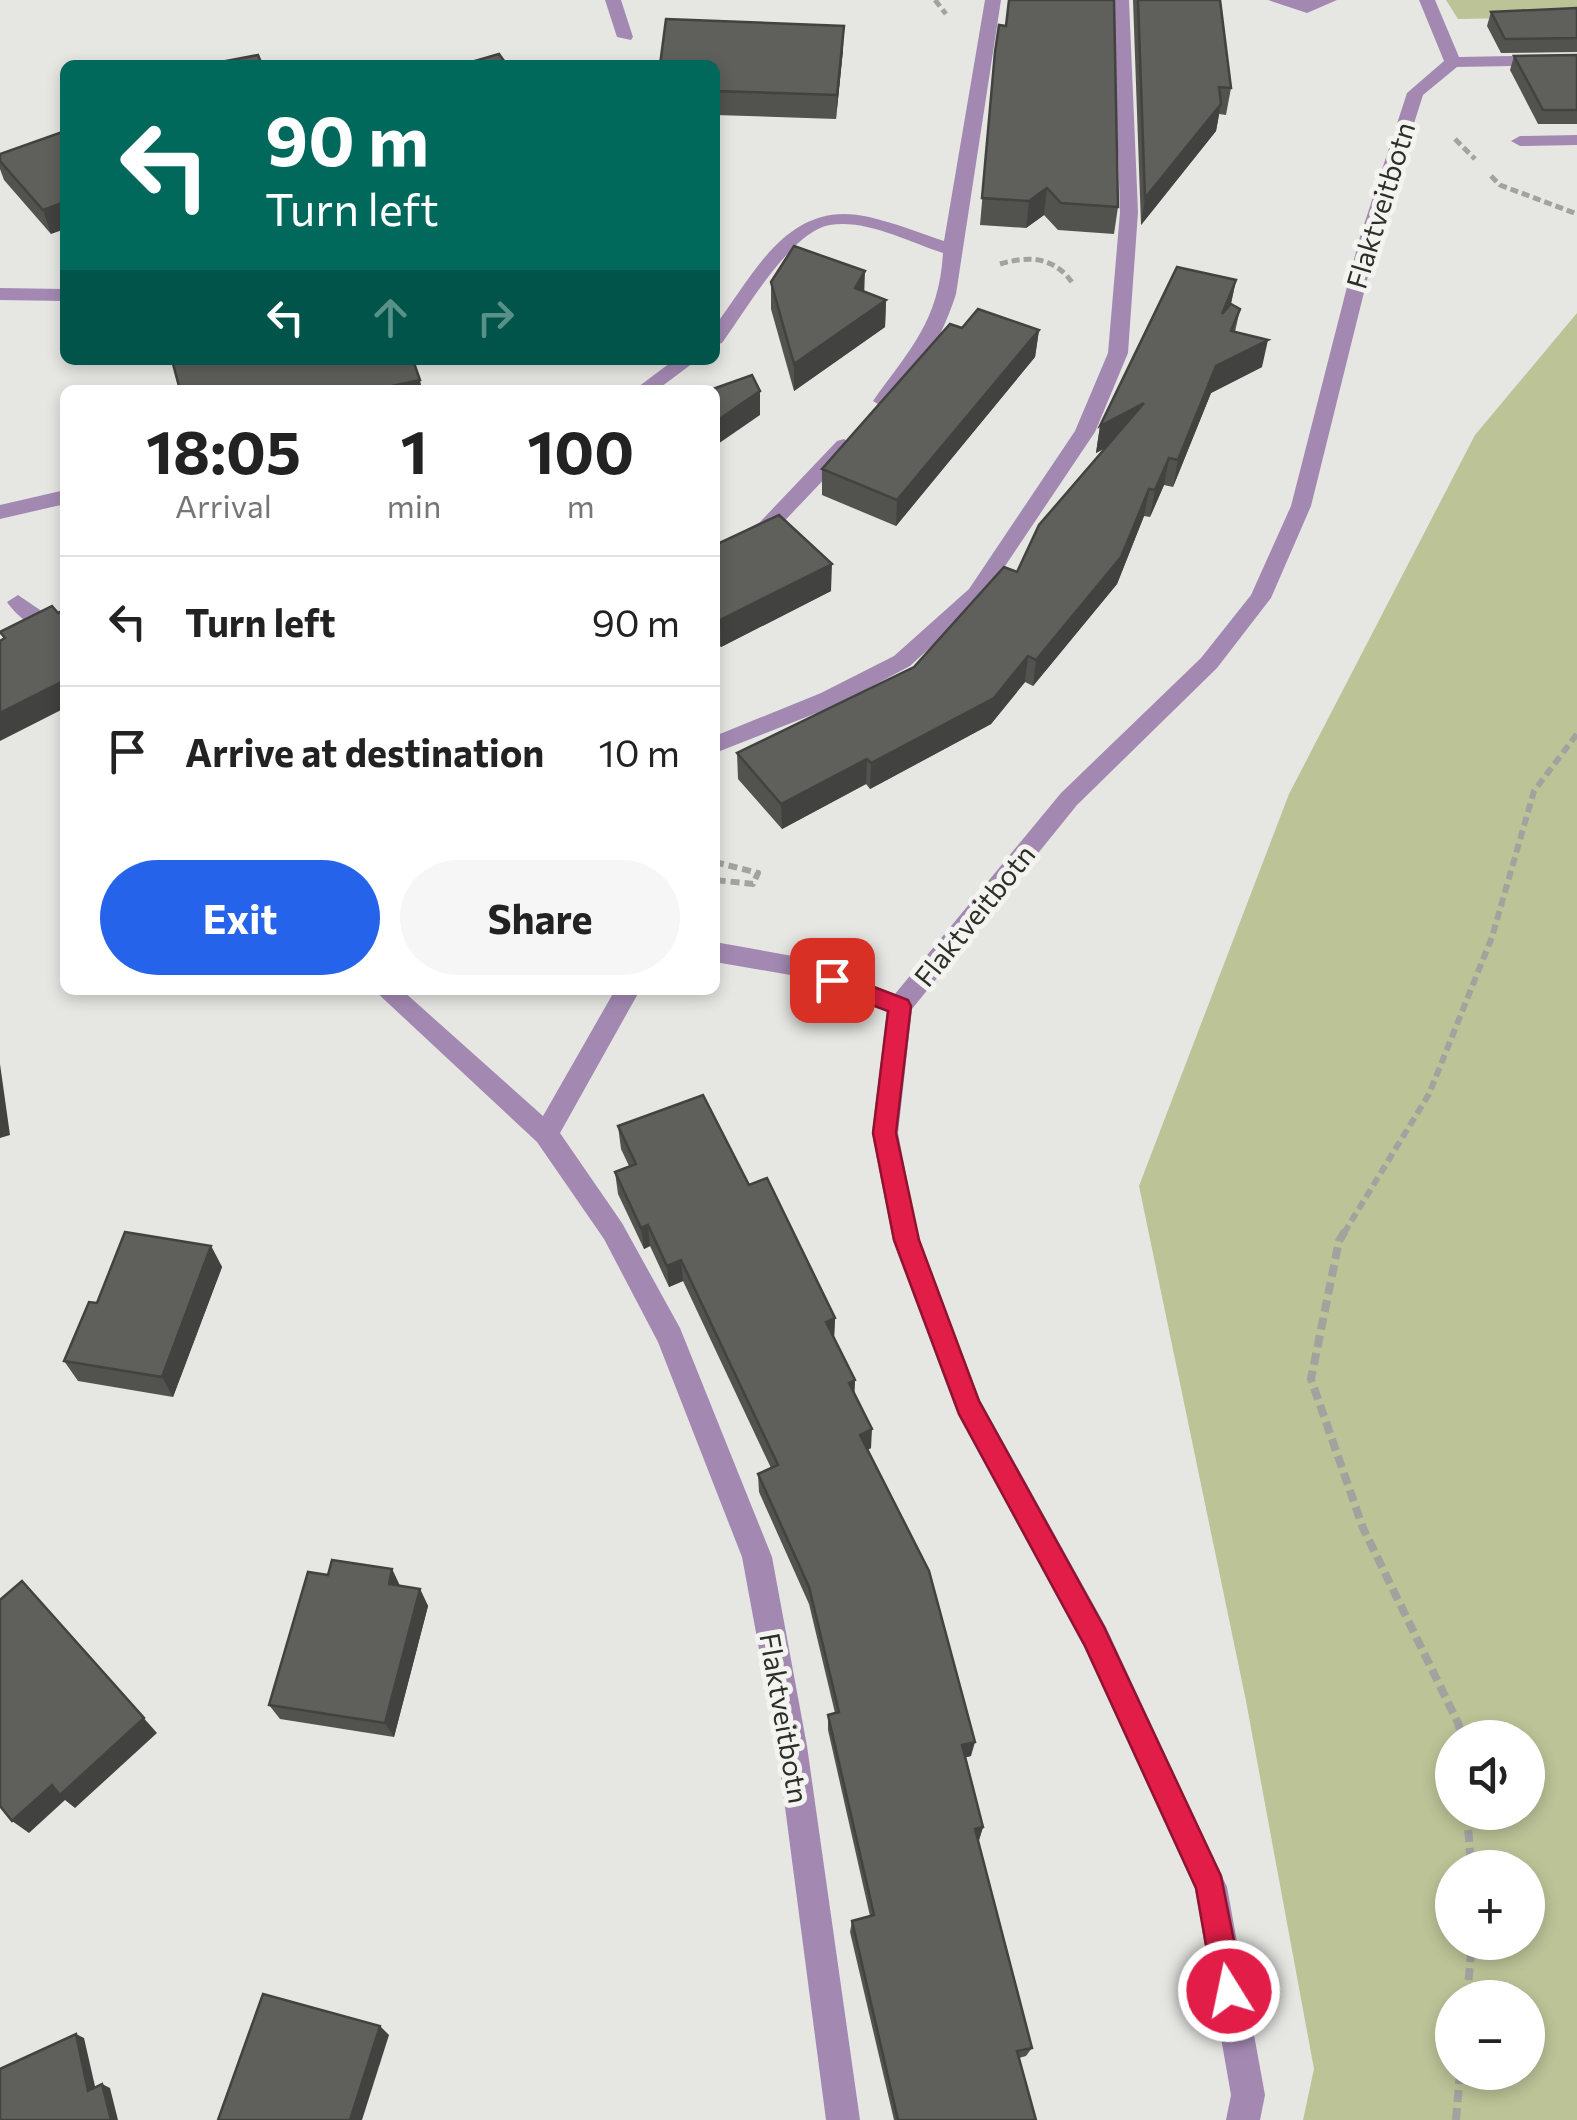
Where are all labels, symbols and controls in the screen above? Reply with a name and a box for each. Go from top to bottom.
text: 90 m [265,95,429,180]
icon: left [100,100,230,230]
street label: Flaktveitbotn [1339,118,1421,292]
text: Turn left [265,180,439,235]
icon: left [258,290,313,345]
icon: ahead [363,290,418,345]
icon: right [468,290,523,345]
text: 18:05 [146,413,301,486]
text: 1 [400,413,428,486]
text: 100 [527,413,634,486]
text: Arrival [175,485,272,525]
text: min [387,485,441,525]
text: m [567,485,595,525]
icon: left [100,594,155,649]
text: Turn left [185,598,336,645]
text: 90 m [592,598,680,645]
icon: arrive [100,724,155,779]
text: Arrive at destination [185,728,544,775]
text: 10 m [599,728,680,775]
street label: Flaktveitbotn [907,837,1041,993]
button: Exit [100,860,380,975]
button: Share [400,860,680,975]
pin [790,938,875,1023]
icon: arrive [805,953,860,1008]
street label: Flaktveitbotn [753,1630,817,1806]
map controls [1435,1720,1545,2090]
button: sound [1435,1720,1545,1830]
button: + [1435,1850,1545,1960]
position arrow [1177,1939,1281,2043]
button: − [1435,1980,1545,2090]

